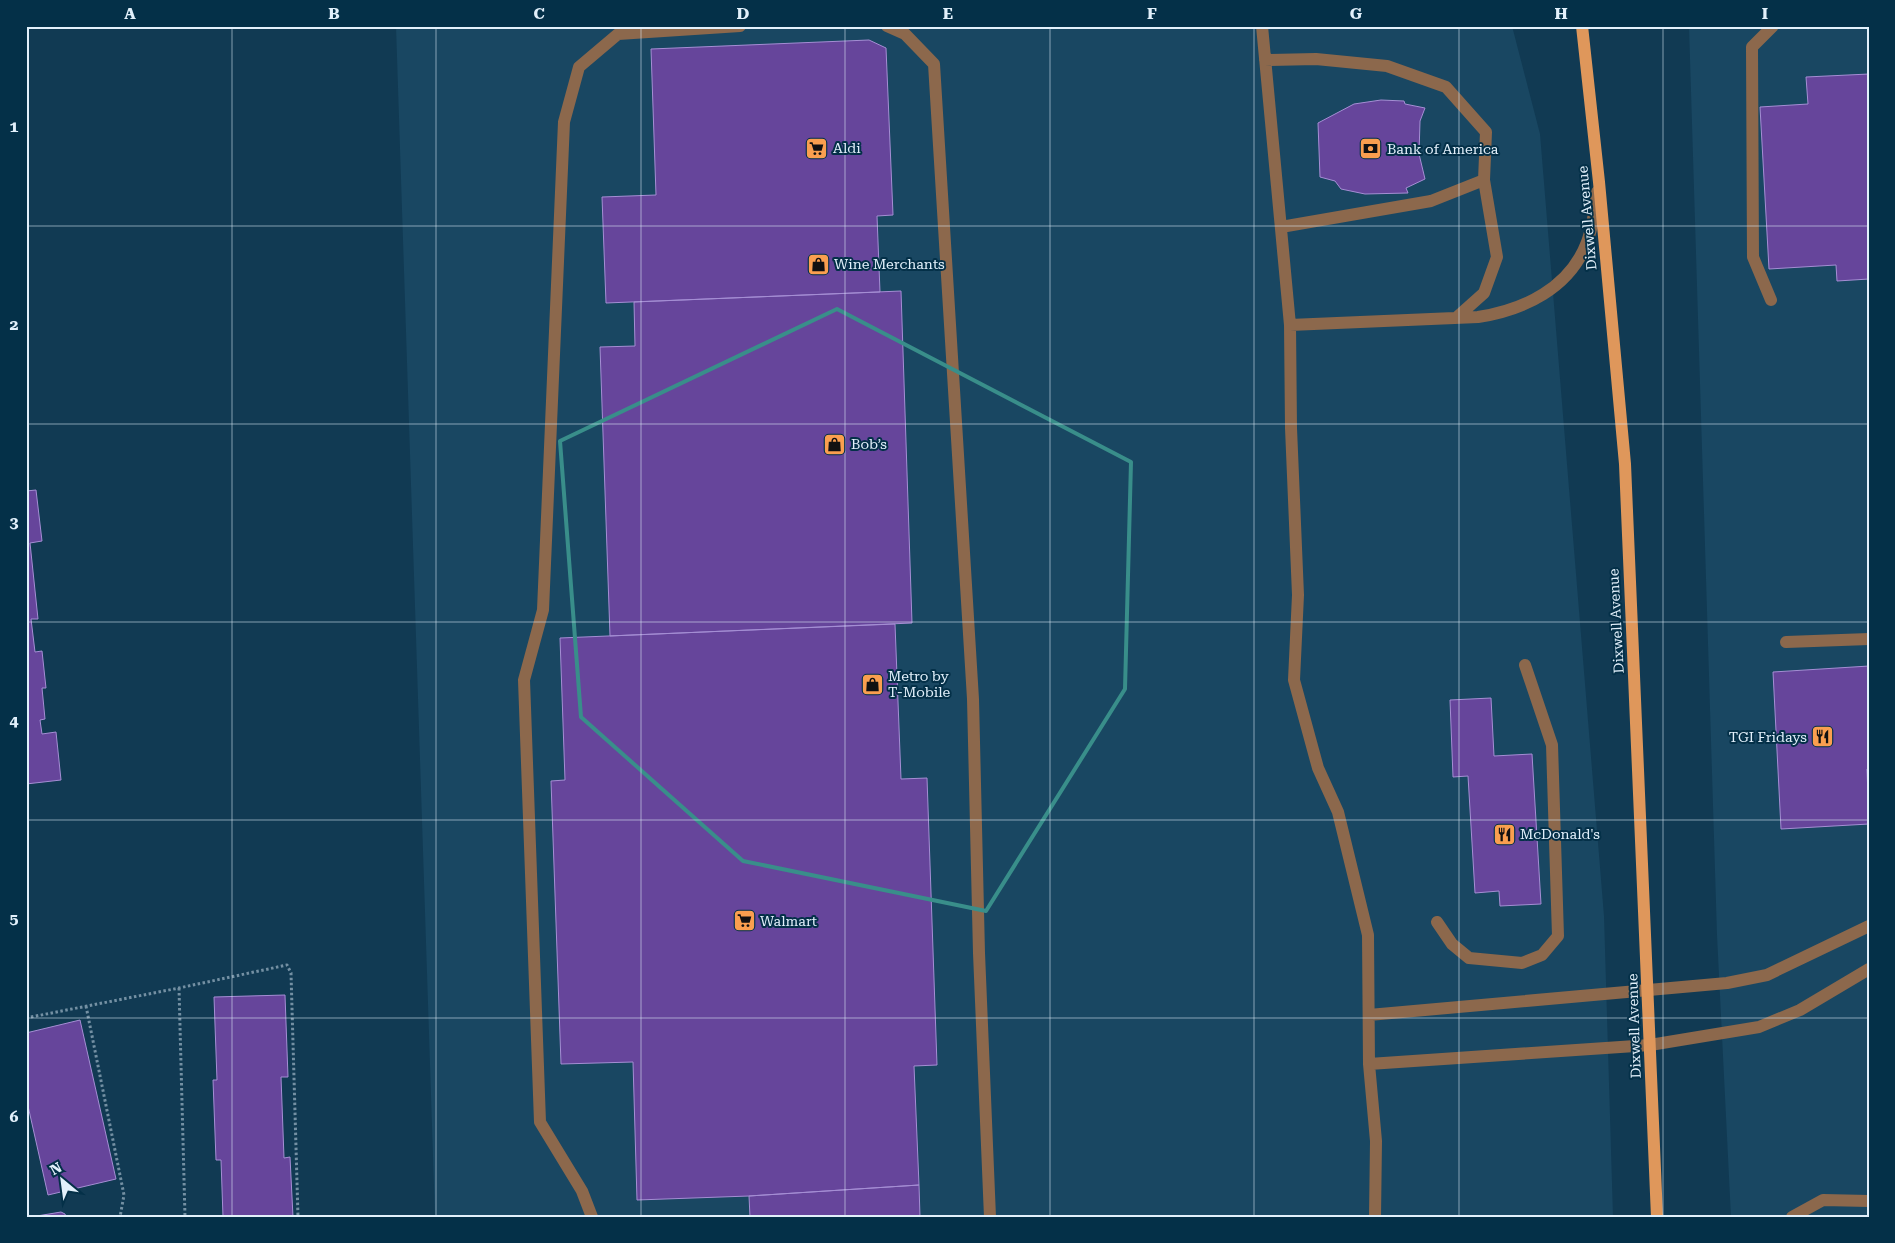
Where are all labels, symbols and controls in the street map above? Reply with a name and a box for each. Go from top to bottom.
text: A [124,4,136,23]
text: B [328,4,340,23]
text: C [533,4,545,23]
text: D [737,4,750,23]
text: E [943,4,953,23]
text: F [1147,4,1157,23]
text: G [1350,4,1363,23]
text: H [1554,4,1568,23]
text: I [1762,4,1768,23]
text: 1 [10,117,19,136]
supermarket icon: Aldi [805,136,829,160]
bank icon: Bank of America [1359,137,1383,161]
place label: Aldi [833,140,861,156]
place label: Bank of America [1387,141,1499,157]
street label: Dixwell Avenue [1574,165,1600,271]
shop icon: Wine Merchants [806,252,830,276]
place label: Wine Merchants [834,256,945,272]
text: 2 [10,315,19,334]
shop icon: Bob’s [823,432,847,456]
place label: Bob’s [851,436,887,452]
text: 3 [10,513,19,532]
street label: Dixwell Avenue [1605,568,1627,674]
place label: Metro by T-Mobile [888,668,951,700]
shop icon: Metro by T-Mobile [860,672,884,696]
text: 4 [10,711,19,730]
restaurant icon: TGI Fridays [1811,725,1835,749]
place label: TGI Fridays [1729,729,1807,745]
restaurant icon: McDonald's [1492,822,1516,846]
place label: McDonald's [1520,826,1600,842]
text: 5 [10,909,19,928]
supermarket icon: Walmart [732,909,756,933]
place label: Walmart [760,913,817,929]
street label: Dixwell Avenue [1624,973,1644,1079]
text: 6 [10,1107,19,1126]
north arrow [38,1156,88,1206]
text: N [47,1159,64,1178]

